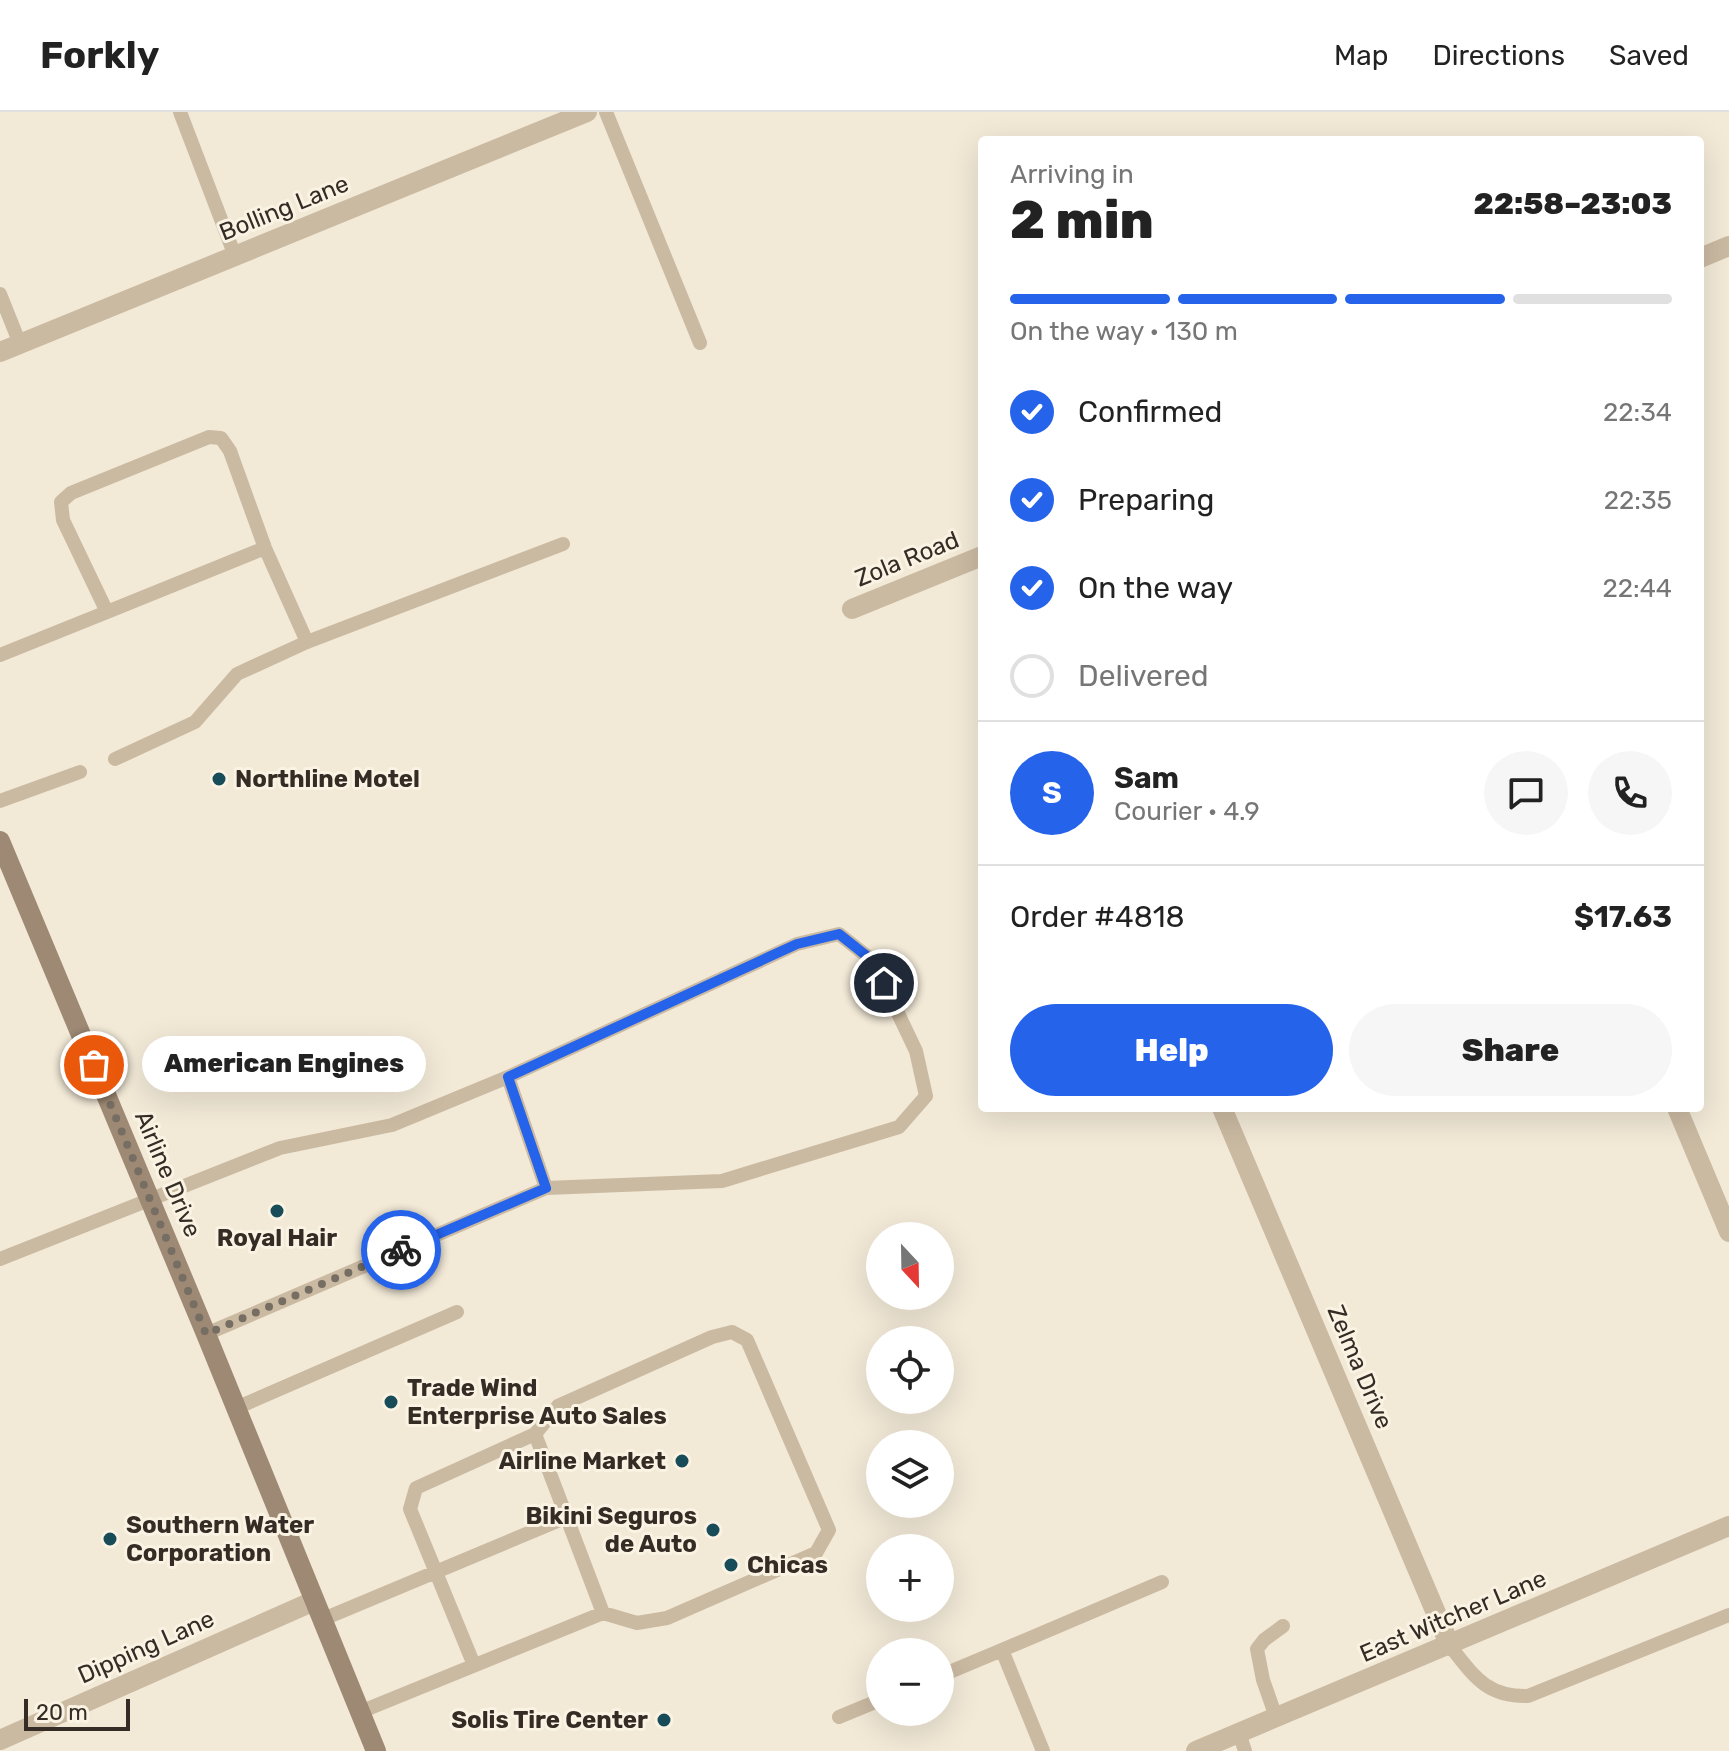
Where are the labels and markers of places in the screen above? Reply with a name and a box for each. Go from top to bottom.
place label: Northline Motel [235,765,420,793]
marker: Northline Motel [210,770,228,788]
pin [850,949,918,1017]
pin [60,1031,128,1099]
callout: American Engines [142,1037,426,1093]
marker: Royal Hair [268,1202,286,1220]
place label: Royal Hair [217,1224,337,1252]
place label: Trade Wind Enterprise Auto Sales [407,1374,667,1430]
marker: Trade Wind Enterprise Auto Sales [382,1393,400,1411]
place label: Airline Market [499,1447,666,1475]
marker: Airline Market [673,1452,691,1470]
place label: Bikini Seguros de Auto [525,1502,697,1558]
place label: Southern Water Corporation [126,1511,314,1567]
marker: Bikini Seguros de Auto [704,1521,722,1539]
marker: Southern Water Corporation [101,1530,119,1548]
place label: Chicas [747,1551,828,1579]
marker: Chicas [722,1556,740,1574]
place label: Solis Tire Center [451,1706,648,1734]
marker: Solis Tire Center [655,1711,673,1729]

